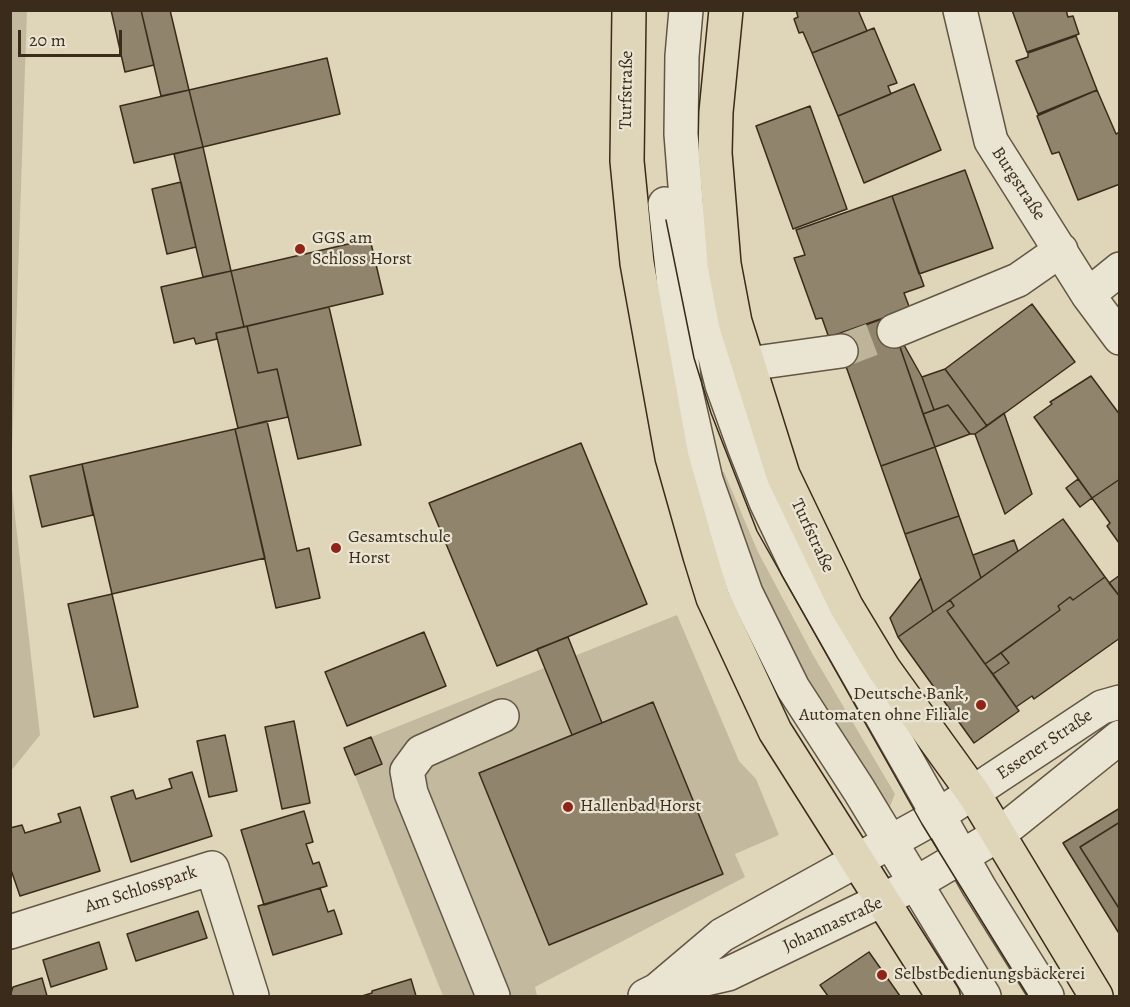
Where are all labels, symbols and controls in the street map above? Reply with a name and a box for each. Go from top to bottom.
scale bar [21,18,124,56]
text: 20 m [29,28,66,52]
street label: Turfstraße [616,50,638,130]
street label: Burgstraße [986,143,1050,225]
place label: GGS am Schloss Horst [312,228,412,270]
marker: GGS am Schloss Horst [293,242,307,256]
street label: Turfstraße [786,496,838,576]
place label: Gesamtschule Horst [348,527,451,570]
marker: Gesamtschule Horst [329,541,343,555]
place label: Deutsche Bank, Automaten ohne Filiale [799,684,969,726]
marker: Deutsche Bank, Automaten ohne Filiale [974,698,988,712]
street label: Essener Straße [993,705,1097,785]
place label: Hallenbad Horst [580,796,701,818]
marker: Hallenbad Horst [561,800,575,814]
street label: Am Schlosspark [82,862,200,918]
street label: Johannastraße [780,893,886,957]
place label: Selbstbedienungsbäckerei [894,964,1085,986]
marker: Selbstbedienungsbäckerei [875,968,889,982]

